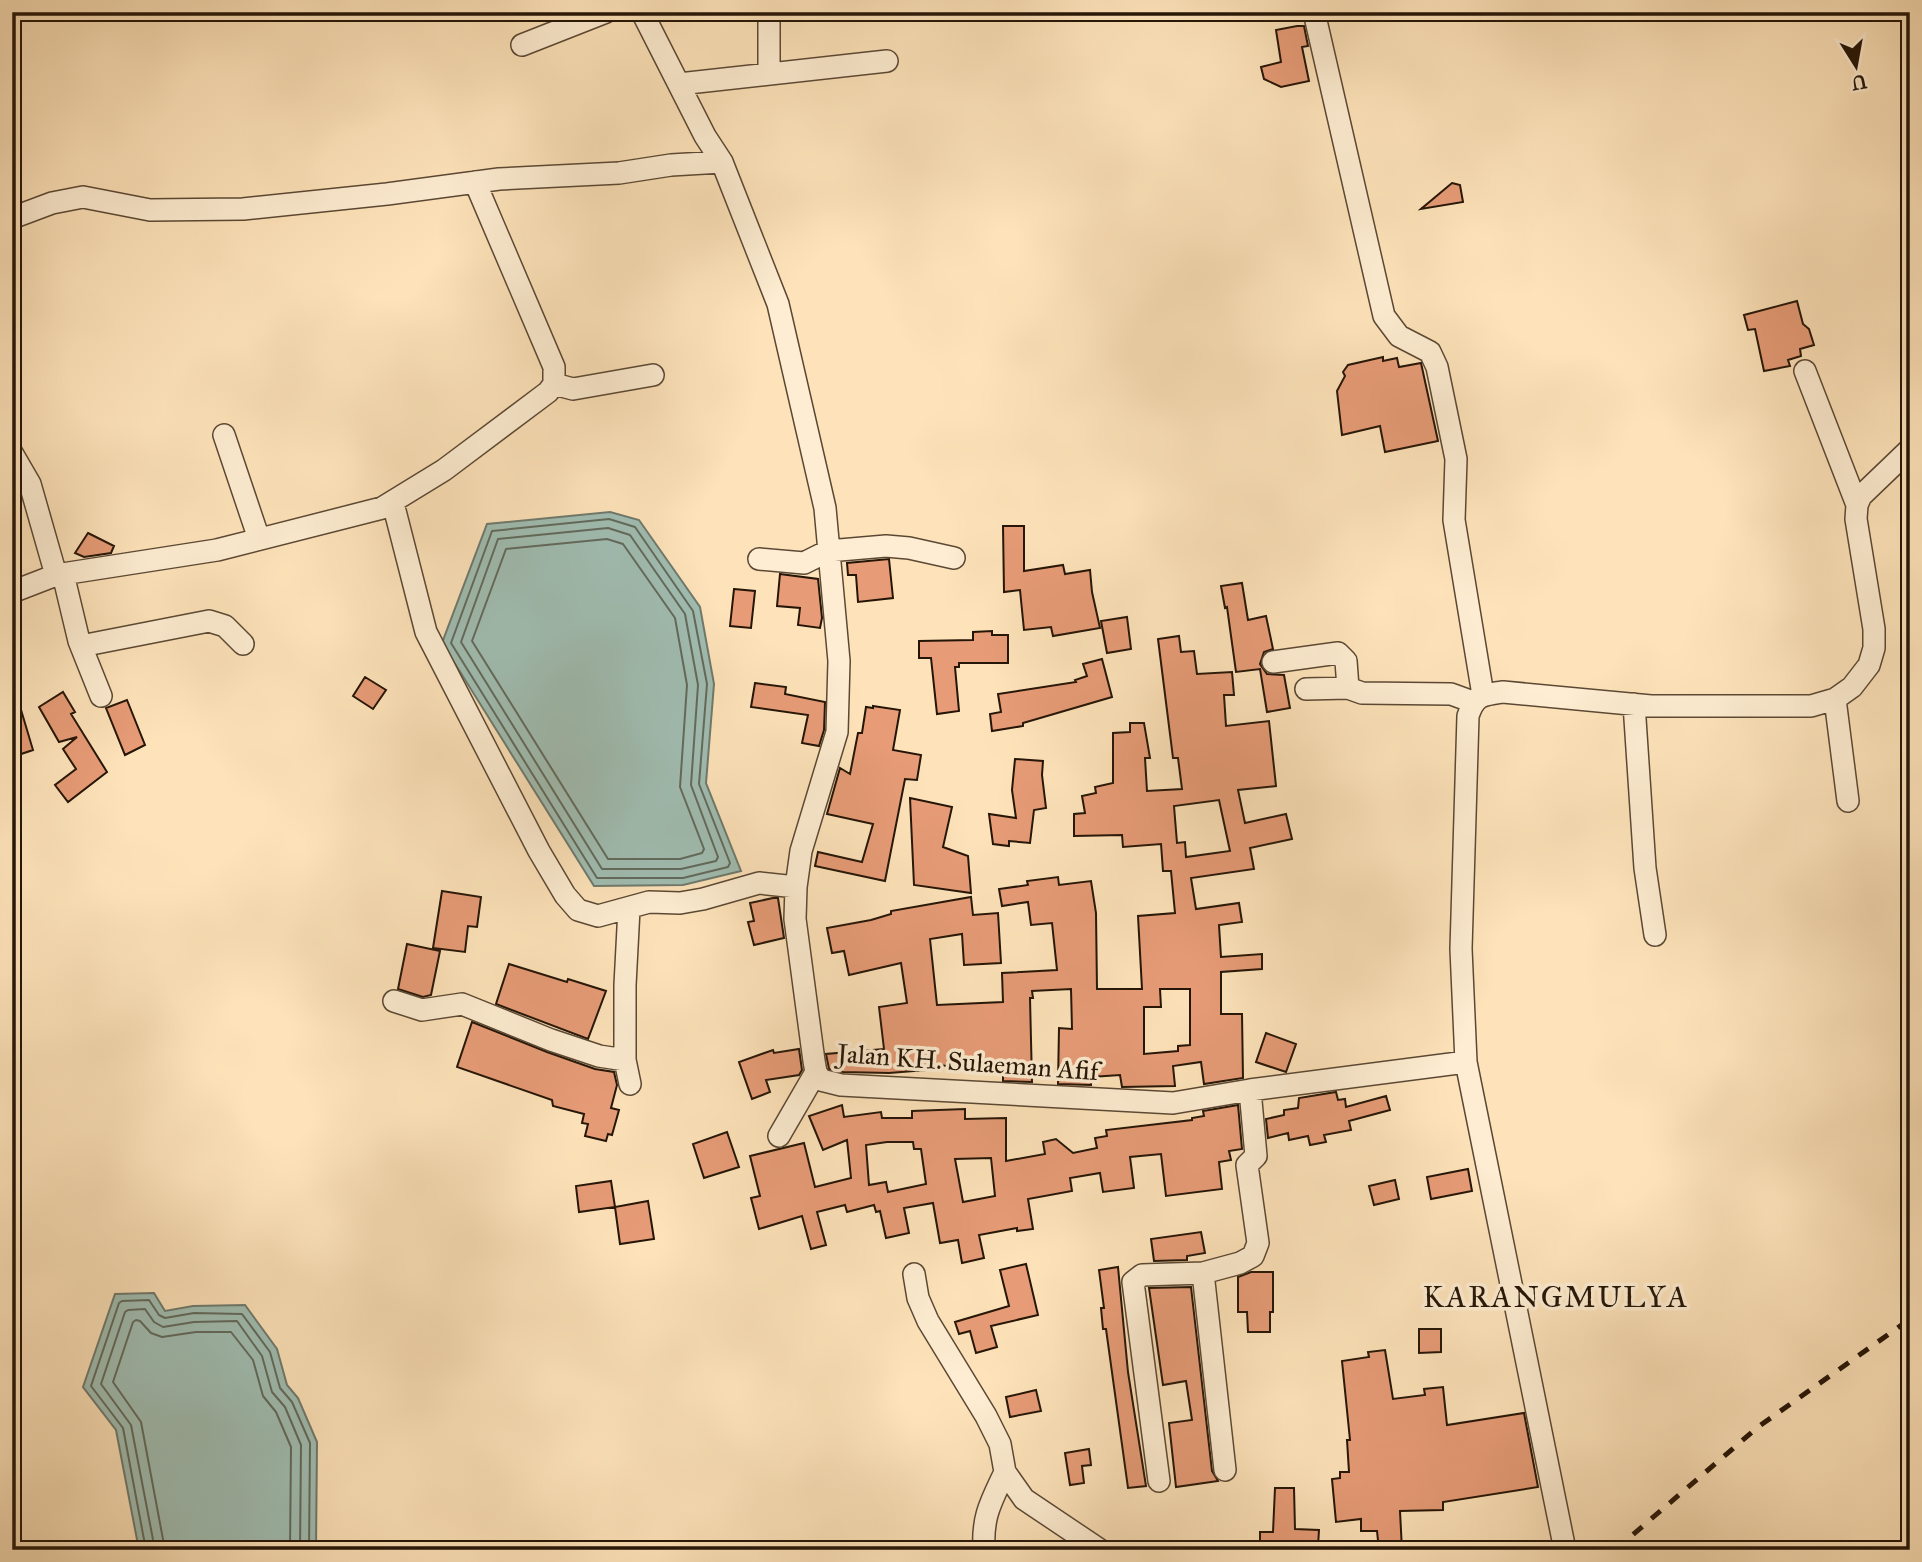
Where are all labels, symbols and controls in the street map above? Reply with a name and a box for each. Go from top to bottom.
north arrow [1820,32,1890,102]
text: U [1849,69,1869,95]
street label: Jalan KH. Sulaeman Afif [833,1037,1104,1087]
district label: KARANGMULYA [1423,1279,1689,1315]

